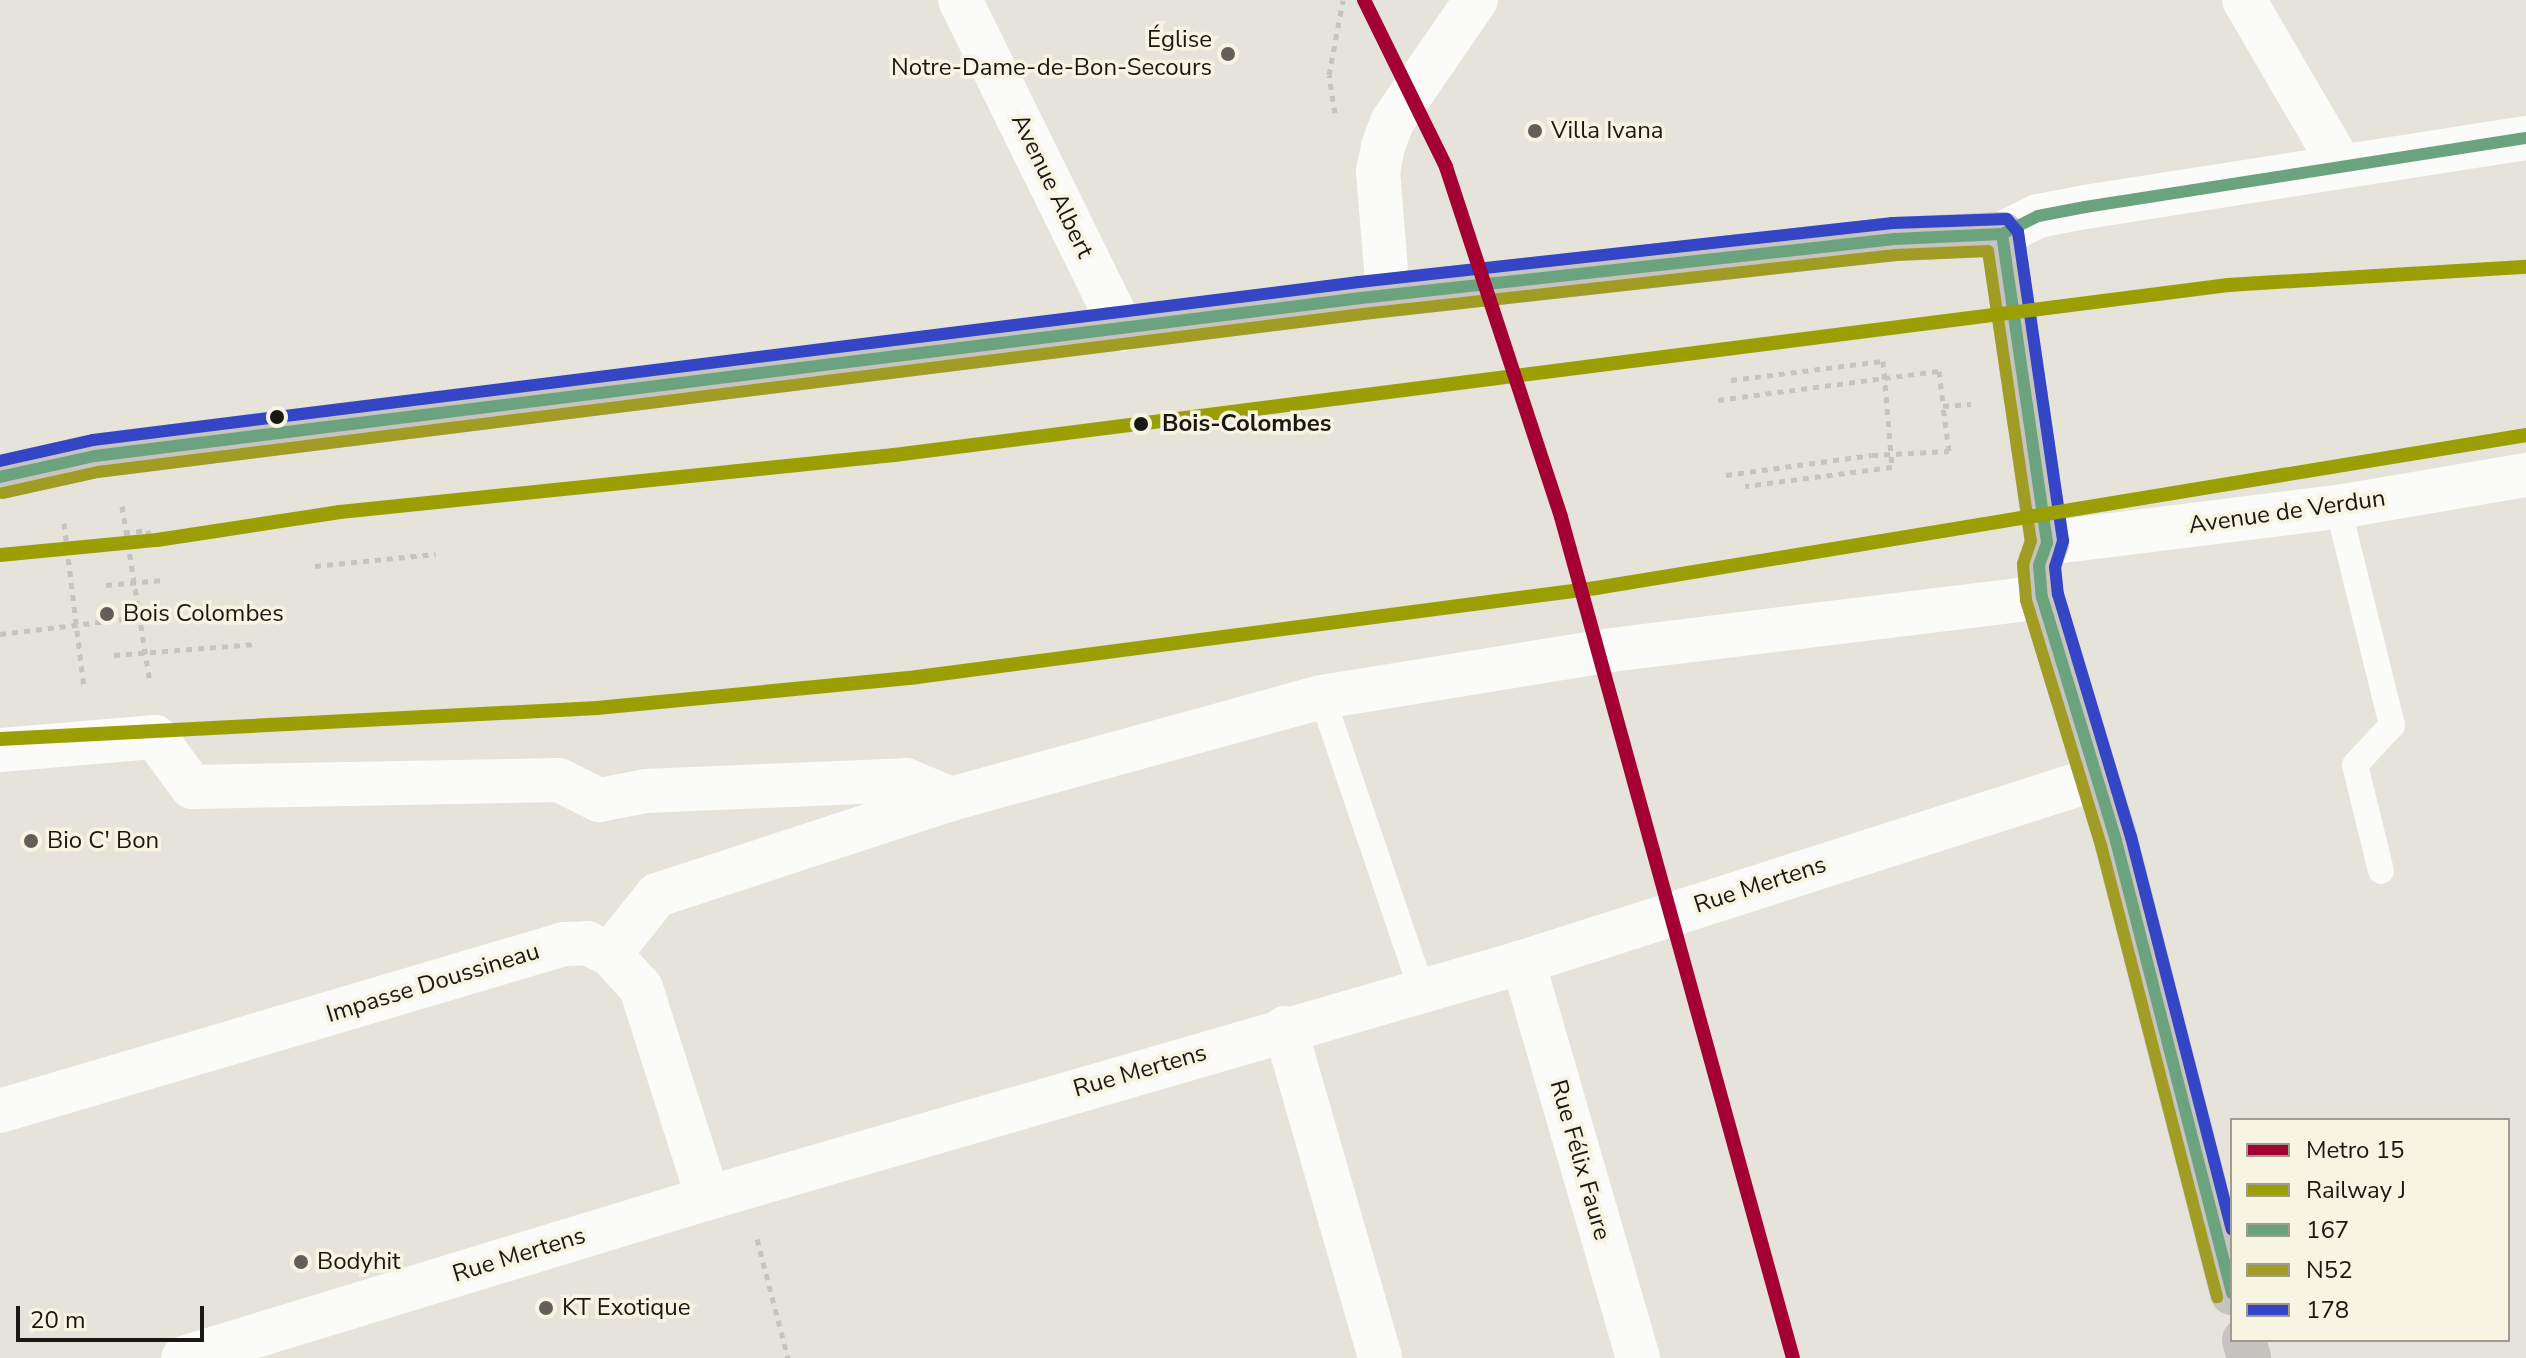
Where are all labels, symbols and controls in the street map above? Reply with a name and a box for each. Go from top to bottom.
place label: Église Notre-Dame-de-Bon-Secours [891,26,1212,82]
marker: Église Notre-Dame-de-Bon-Secours [1219,45,1237,63]
street label: Avenue Albert [1005,109,1099,263]
place label: Villa Ivana [1551,117,1664,145]
marker: Villa Ivana [1526,122,1544,140]
unlabelled marker [269,409,285,425]
marker: Bois-Colombes [1127,410,1155,438]
place label: Bois-Colombes [1162,410,1331,438]
street label: Avenue de Verdun [2187,484,2387,540]
place label: Bois Colombes [123,600,284,628]
marker: Bois Colombes [98,605,116,623]
place label: Bio C' Bon [47,827,159,855]
marker: Bio C' Bon [22,832,40,850]
street label: Rue Mertens [1690,850,1830,920]
street label: Impasse Doussineau [323,937,543,1029]
street label: Rue Mertens [1070,1038,1210,1104]
street label: Rue Félix Faure [1543,1077,1617,1243]
legend [2230,1118,2510,1342]
text: Metro 15 [2306,1134,2404,1166]
text: Railway J [2306,1174,2406,1206]
text: 167 [2306,1214,2349,1246]
street label: Rue Mertens [449,1221,589,1289]
place label: Bodyhit [317,1248,400,1276]
marker: Bodyhit [292,1253,310,1271]
text: N52 [2306,1254,2353,1286]
scale bar [20,1290,208,1340]
place label: KT Exotique [562,1294,691,1322]
text: 178 [2306,1294,2349,1326]
marker: KT Exotique [537,1299,555,1317]
text: 20 m [30,1304,86,1336]

